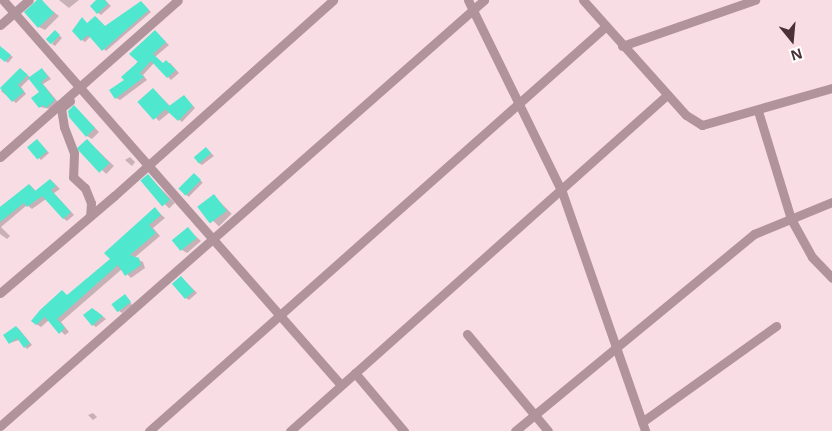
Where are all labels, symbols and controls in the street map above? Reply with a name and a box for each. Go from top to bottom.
north arrow [767,15,817,65]
text: N [788,44,805,66]

